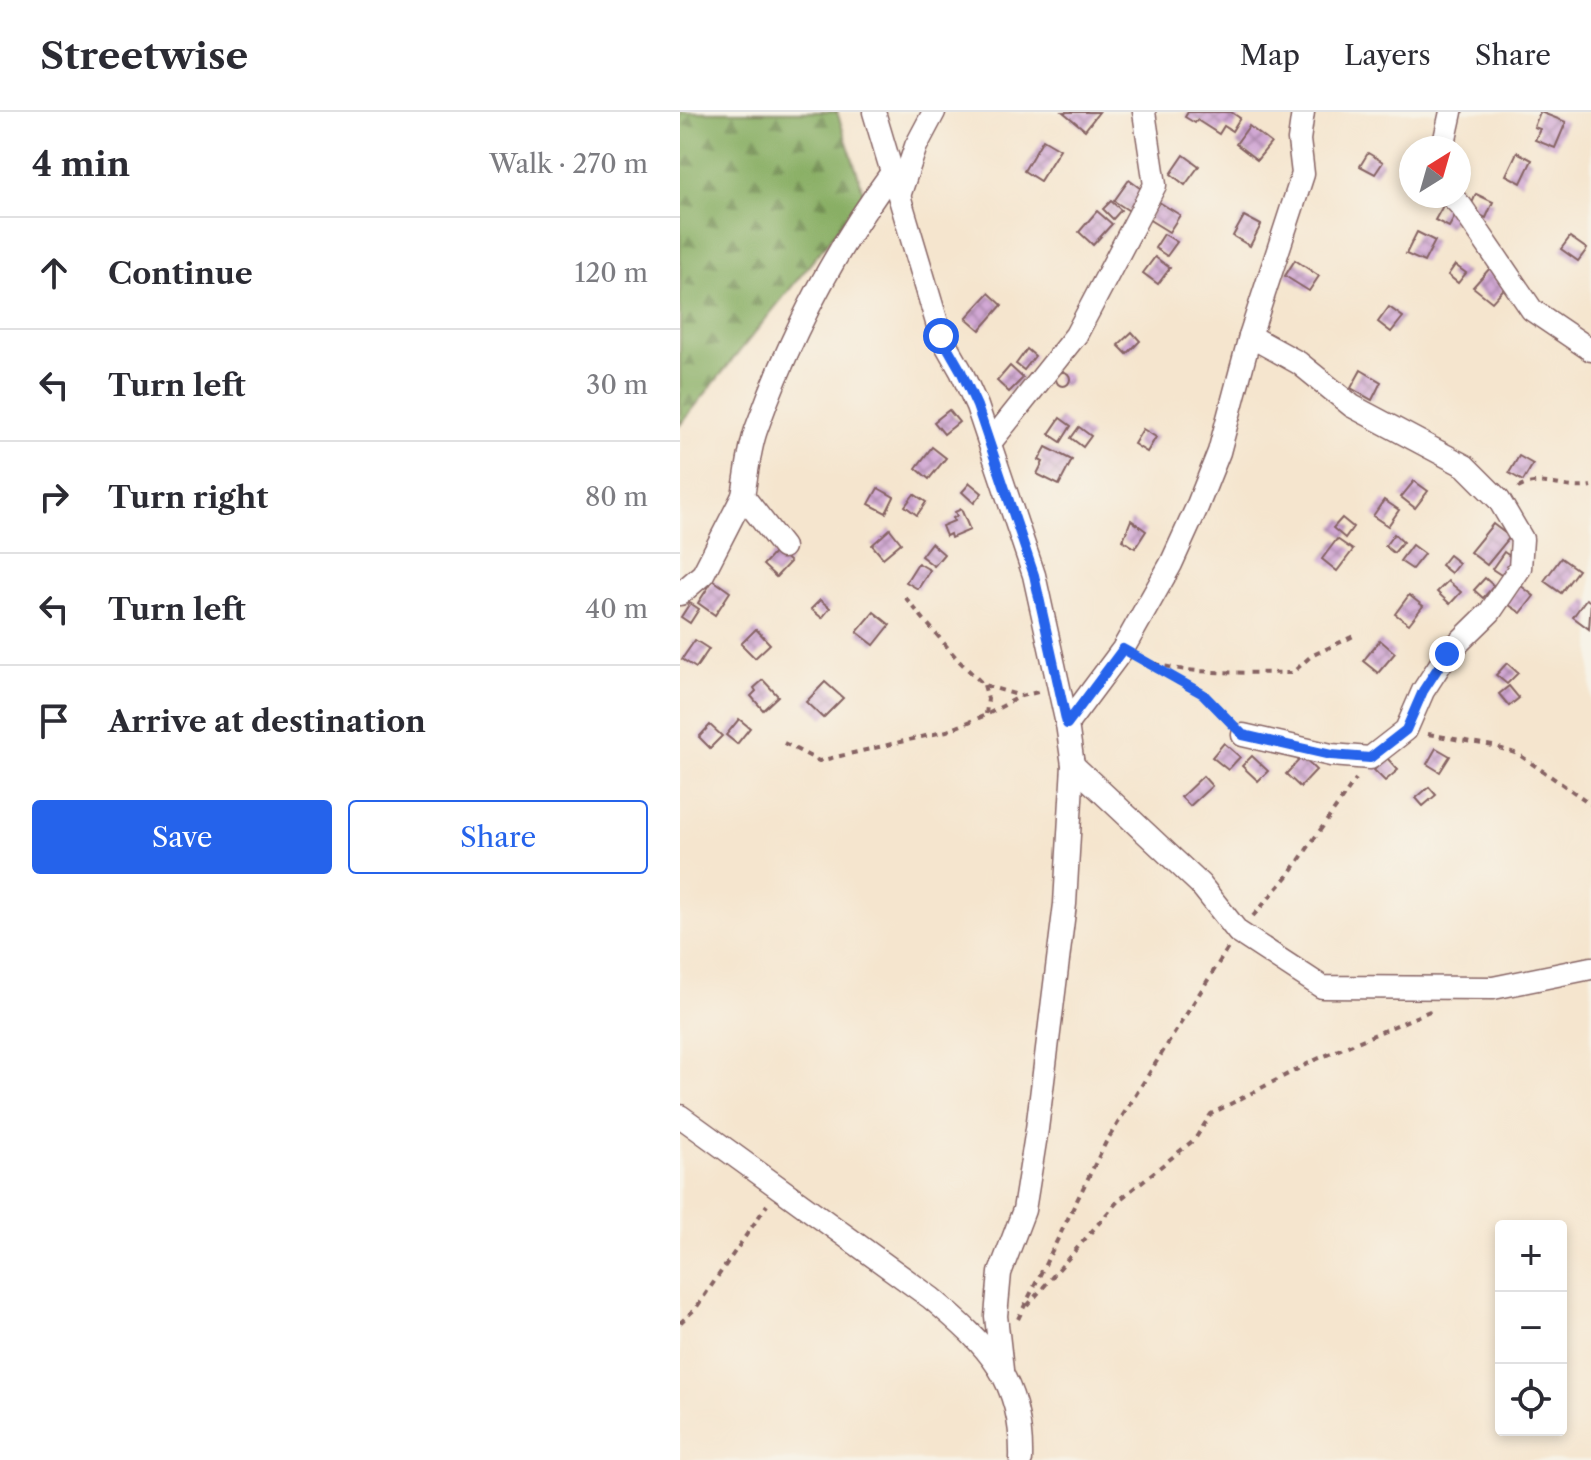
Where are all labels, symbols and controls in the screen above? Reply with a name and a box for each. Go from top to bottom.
text: Streetwise [40,32,248,79]
text: Map [1240,38,1300,72]
text: Layers [1344,38,1431,72]
text: Share [1475,38,1551,72]
north arrow [1399,136,1471,208]
text: 4 min [32,143,130,185]
text: Walk · 270 m [489,148,648,180]
icon: ahead [32,251,76,295]
text: Continue [108,255,253,292]
text: 120 m [574,257,648,289]
route start [923,318,959,354]
icon: left [32,363,76,407]
text: Turn left [108,367,245,404]
text: 30 m [586,369,648,401]
icon: right [32,475,76,519]
text: Turn right [108,479,268,516]
text: 80 m [585,481,648,513]
icon: left [32,587,76,631]
text: Turn left [108,591,245,628]
text: 40 m [585,593,648,625]
route end [1429,636,1465,672]
icon: arrive [32,699,76,743]
text: Arrive at destination [108,703,426,740]
button: Save [32,800,332,874]
button: Share [348,800,648,874]
map controls [1495,1220,1567,1436]
button: + [1495,1220,1567,1292]
button: − [1495,1292,1567,1364]
button: locate [1495,1364,1567,1436]

